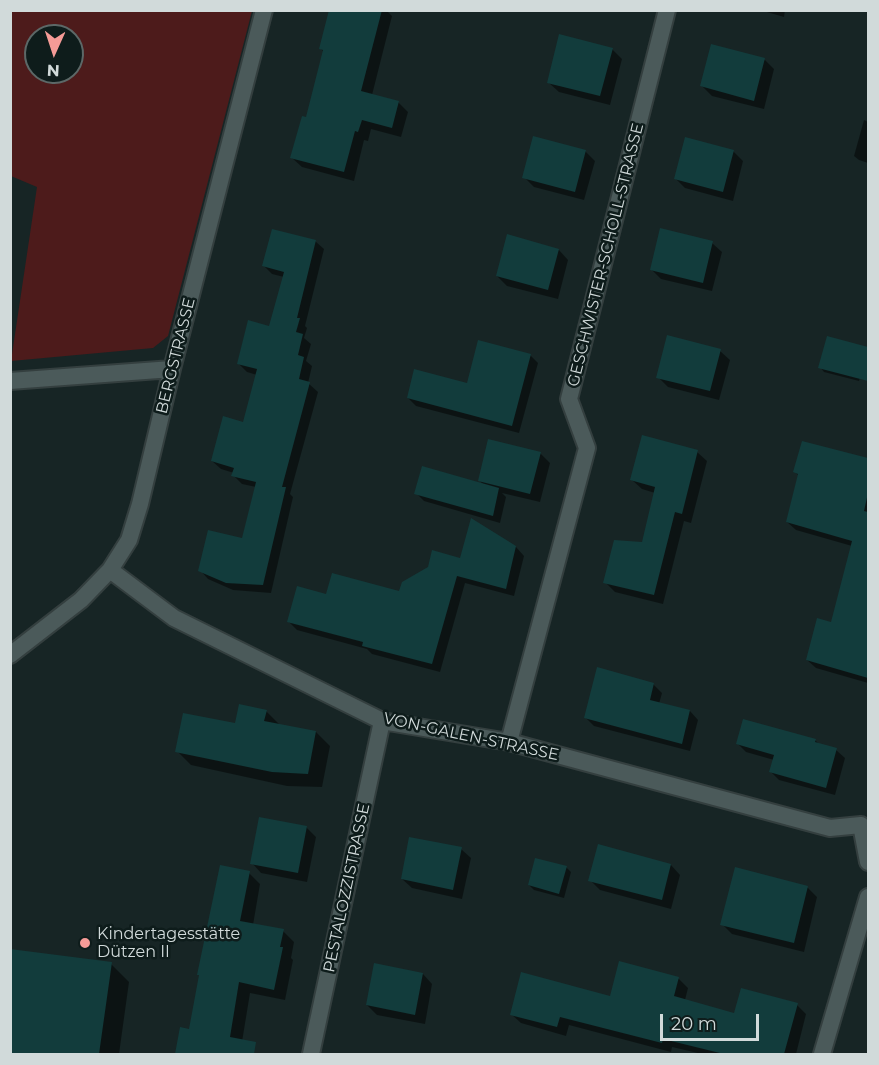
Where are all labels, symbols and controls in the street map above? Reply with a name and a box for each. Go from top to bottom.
north arrow [24,24,84,84]
text: N [46,61,60,80]
street label: GESCHWISTER-SCHOLL-STRASSE [564,121,648,389]
street label: BERGSTRASSE [152,296,200,416]
street label: VON-GALEN-STRASSE [382,709,560,765]
street label: PESTALOZZISTRASSE [320,802,374,974]
place label: Kindertagesstätte Dützen II [97,924,240,962]
marker: Kindertagesstätte Dützen II [78,936,92,950]
scale bar [663,1002,762,1040]
text: 20 m [671,1013,717,1035]

